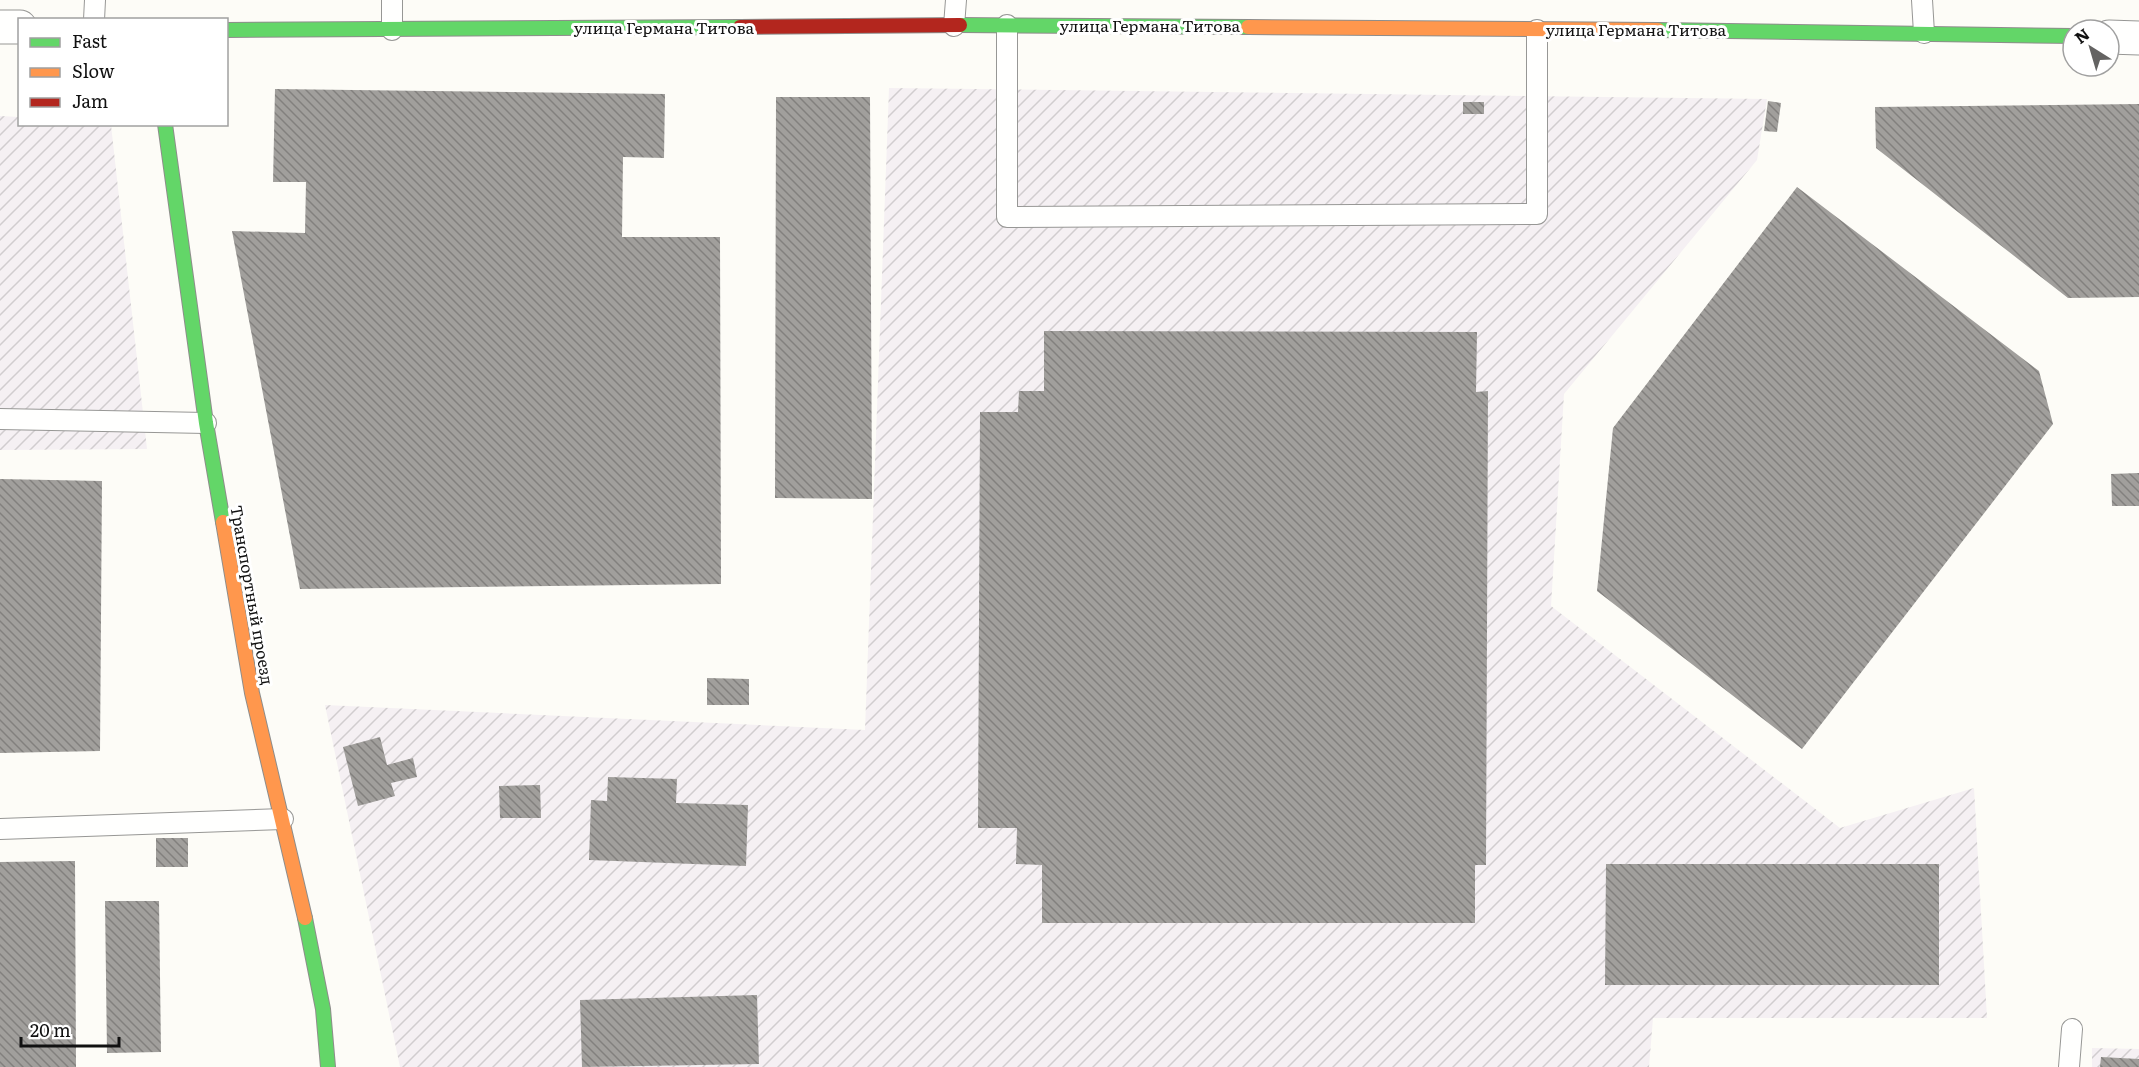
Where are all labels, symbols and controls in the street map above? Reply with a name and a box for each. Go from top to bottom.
street label: улица Германа Титова [1060,13,1241,37]
street label: улица Германа Титова [574,15,755,39]
street label: улица Германа Титова [1546,17,1727,41]
legend [18,18,228,126]
north arrow [2061,18,2121,78]
text: N [2069,22,2094,49]
text: Fast [72,27,108,54]
text: Slow [72,57,115,84]
text: Jam [72,87,108,114]
street label: Транспортный проезд [225,503,281,686]
scale bar [21,1010,118,1048]
text: 20 m [30,1016,71,1043]

